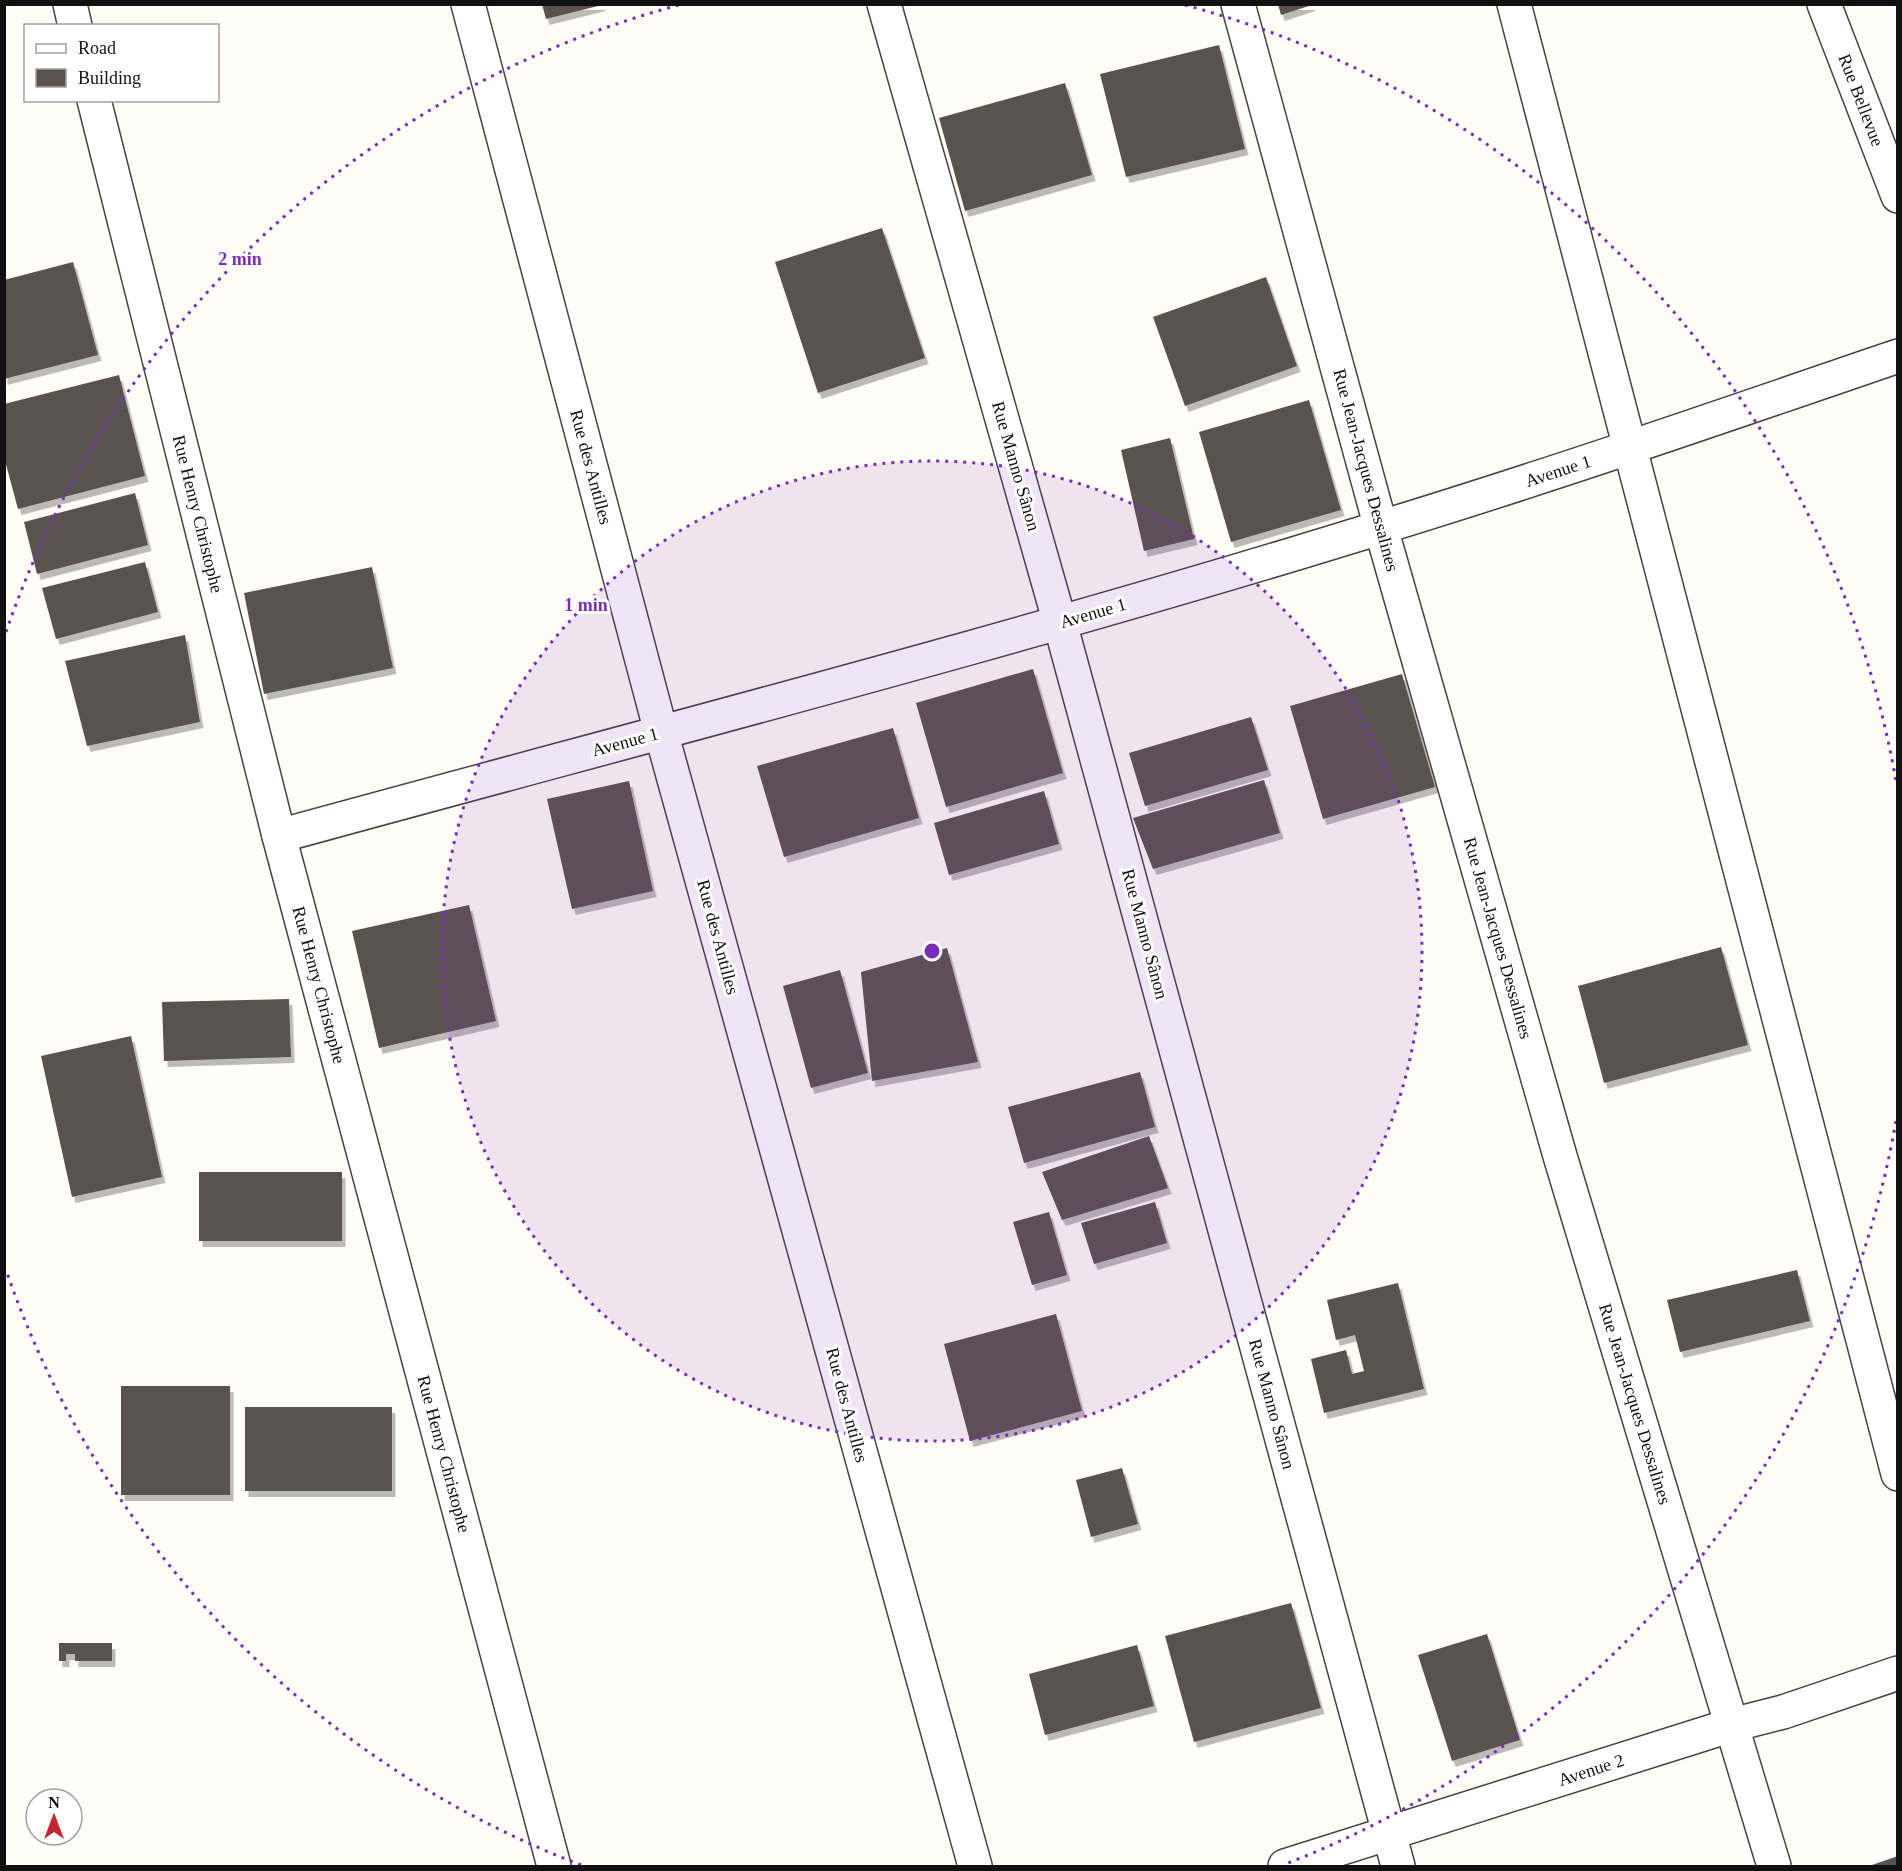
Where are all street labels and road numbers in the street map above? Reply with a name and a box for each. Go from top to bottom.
street label: Rue Bellevue [1834,51,1888,149]
street label: Rue Jean-Jacques Dessalines [1329,367,1403,573]
street label: Rue Manno Sânon [988,399,1044,533]
street label: Rue des Antilles [566,407,616,527]
street label: Rue Henry Christophe [169,433,227,595]
street label: Avenue 1 [1522,451,1594,491]
street label: Avenue 1 [1057,594,1129,632]
street label: Avenue 1 [589,724,661,760]
street label: Rue Jean-Jacques Dessalines [1460,835,1536,1041]
street label: Rue Manno Sânon [1118,867,1172,1001]
street label: Rue des Antilles [693,877,743,997]
street label: Rue Henry Christophe [288,904,350,1066]
street label: Rue Jean-Jacques Dessalines [1595,1301,1675,1507]
street label: Rue Manno Sânon [1245,1337,1299,1471]
street label: Rue des Antilles [822,1345,872,1465]
street label: Rue Henry Christophe [413,1373,475,1535]
street label: Avenue 2 [1555,1750,1627,1790]

